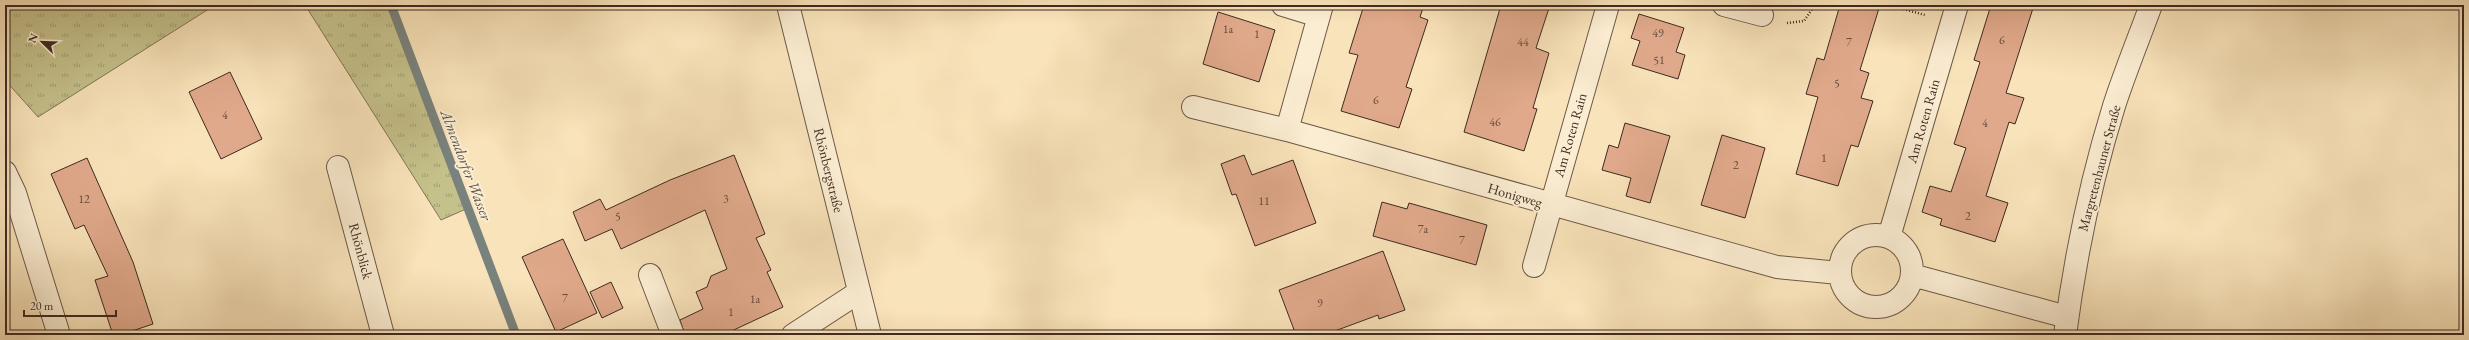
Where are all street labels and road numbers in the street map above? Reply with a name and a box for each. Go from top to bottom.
street label: Am Roten Rain [1902,76,1944,166]
street label: Am Roten Rain [1549,90,1591,180]
street label: Margretenhauner Straße [2073,102,2125,233]
street label: Rhönbergstraße [810,126,848,215]
street label: Honigweg [1486,179,1545,212]
street label: Rhönblick [345,221,377,282]

